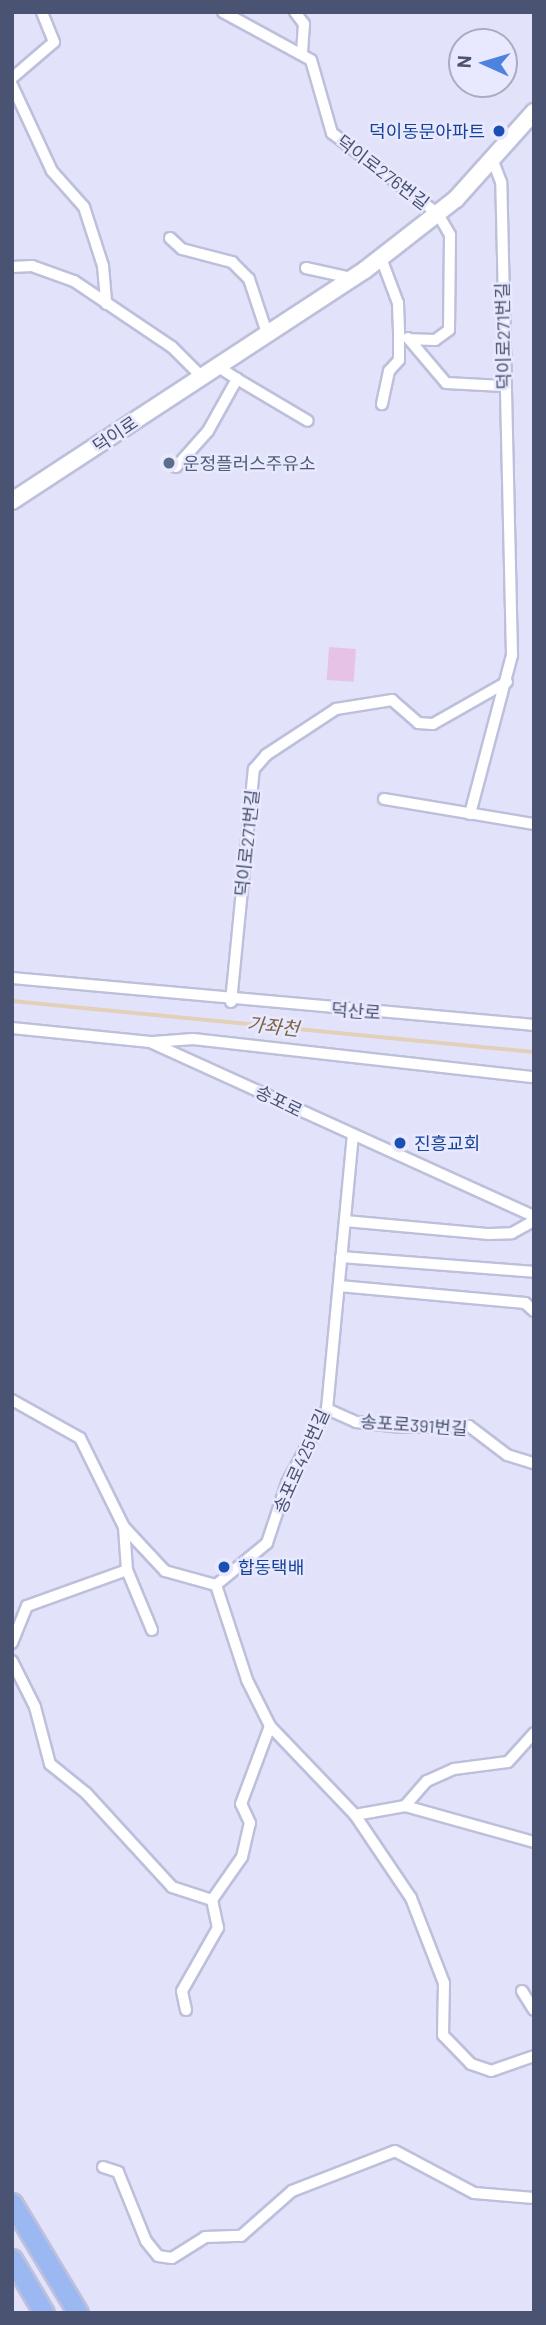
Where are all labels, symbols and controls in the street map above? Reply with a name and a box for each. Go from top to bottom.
north arrow [448,28,518,98]
text: N [452,55,475,69]
place label: 덕이동문아파트 [369,120,485,142]
marker: 덕이동문아파트 [491,123,507,139]
street label: 덕이로276번길 [332,130,434,214]
street label: 덕이로271번길 [491,282,515,390]
street label: 덕이로 [88,411,142,457]
place label: 운정플러스주유소 [183,452,315,474]
marker: 운정플러스주유소 [161,455,177,471]
street label: 덕이로271번길 [231,789,263,897]
street label: 덕산로 [330,998,382,1024]
water label: 가좌천 [246,1012,300,1040]
street label: 송포로 [252,1080,306,1122]
place label: 진흥교회 [414,1132,480,1154]
marker: 진흥교회 [392,1135,408,1151]
street label: 송포로425번길 [268,1406,334,1516]
street label: 송포로391번길 [360,1410,468,1440]
place label: 합동택배 [238,1556,304,1578]
marker: 합동택배 [216,1559,232,1575]

